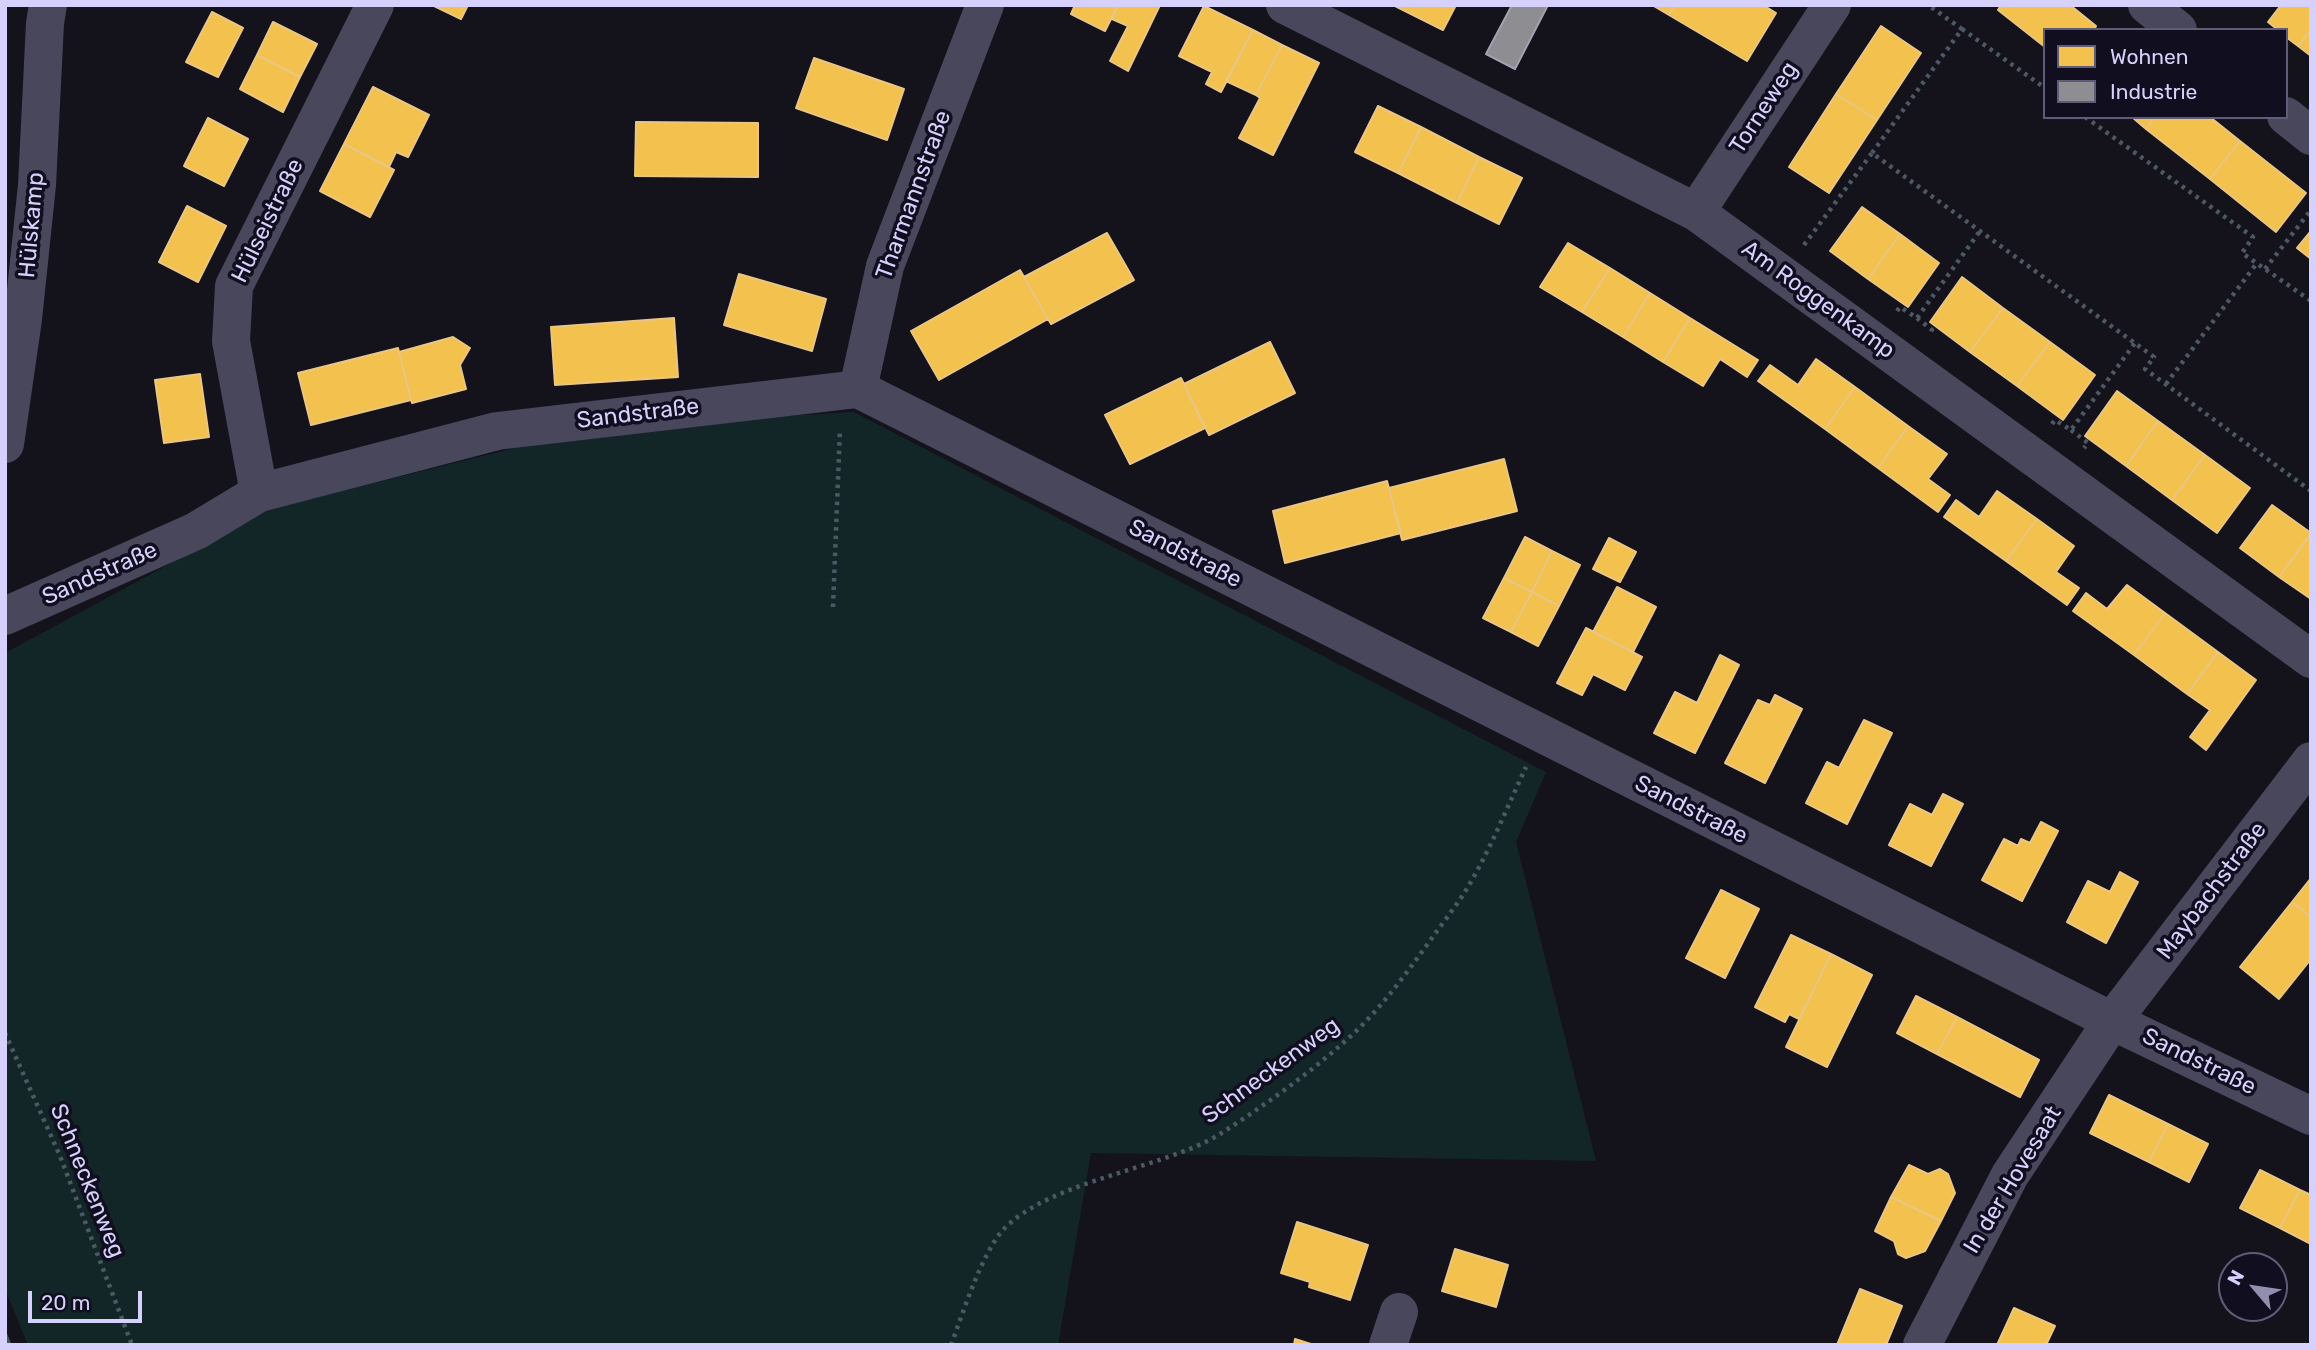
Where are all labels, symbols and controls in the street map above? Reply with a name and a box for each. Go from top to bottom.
legend [2043,28,2288,119]
text: Wohnen [2110,44,2188,69]
street label: Torneweg [1724,57,1804,159]
text: Industrie [2110,79,2197,104]
street label: Tharmannstraße [871,107,957,283]
street label: Hülseistraße [226,155,310,287]
street label: Hülskamp [14,171,50,279]
street label: Am Roggenkamp [1736,235,1900,365]
street label: Sandstraße [575,393,701,435]
street label: Sandstraße [1124,514,1246,594]
street label: Sandstraße [38,536,162,612]
street label: Sandstraße [1630,770,1752,850]
street label: Maybachstraße [2151,817,2273,965]
street label: Schneckenweg [1197,1012,1345,1130]
street label: Sandstraße [2138,1023,2260,1101]
street label: Schneckenweg [44,1100,130,1262]
street label: In der Hovesaat [1958,1101,2068,1259]
north arrow [2218,1252,2288,1322]
text: N [2223,1266,2249,1289]
scale bar [32,1276,145,1320]
text: 20 m [41,1290,90,1315]

